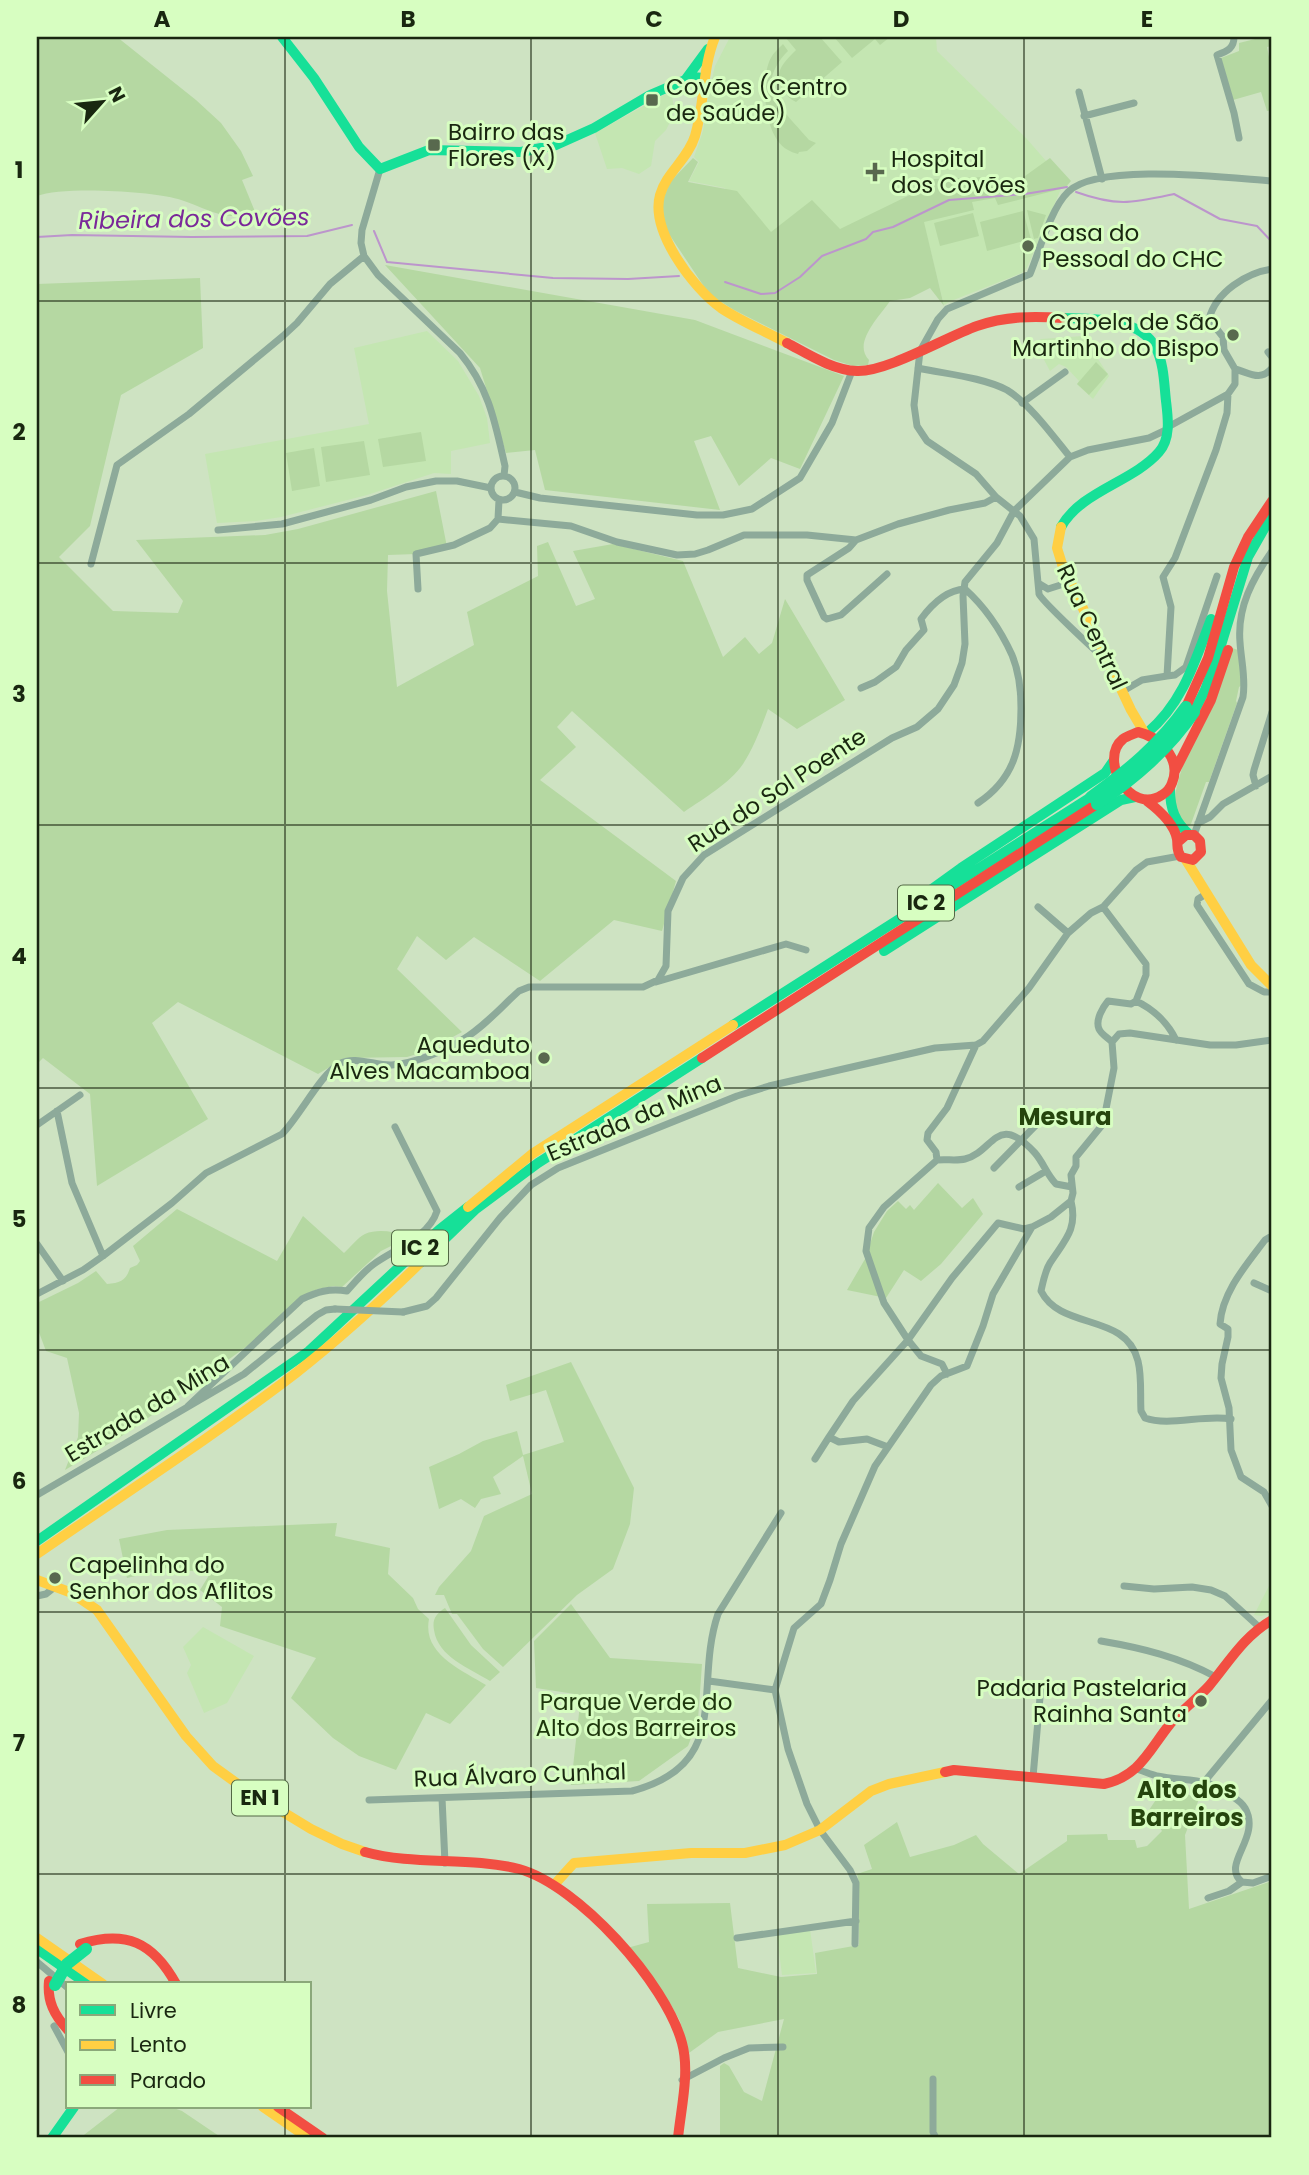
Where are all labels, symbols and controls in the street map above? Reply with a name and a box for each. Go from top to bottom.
text: A [154,3,171,35]
text: B [400,3,416,35]
text: C [645,3,663,35]
text: D [893,3,909,35]
text: E [1141,3,1153,35]
north arrow [66,66,136,136]
place label: Covões (Centro de Saúde) [666,71,847,129]
text: N [101,82,132,107]
marker: Covões (Centro de Saúde) [644,92,660,108]
place label: Bairro das Flores (X) [448,116,564,174]
marker: Bairro das Flores (X) [426,137,442,153]
place label: Hospital dos Covões [891,143,1026,201]
text: 1 [15,154,23,186]
marker: Hospital dos Covões [865,162,885,182]
water label: Ribeira dos Covões [78,200,310,237]
place label: Casa do Pessoal do CHC [1042,217,1224,275]
marker: Casa do Pessoal do CHC [1020,238,1036,254]
place label: Capela de São Martinho do Bispo [1012,306,1219,364]
marker: Capela de São Martinho do Bispo [1225,327,1241,343]
text: 2 [12,416,26,448]
street label: Rua Central [1049,559,1135,695]
text: 3 [12,678,26,710]
street label: Rua do Sol Poente [682,720,872,860]
road number: IC 2 [898,886,954,920]
text: 4 [11,940,27,972]
place label: Aqueduto Alves Macamboa [329,1029,530,1087]
marker: Aqueduto Alves Macamboa [536,1050,552,1066]
street label: Estrada da Mina [542,1067,726,1169]
district label: Mesura [1019,1100,1111,1133]
text: 5 [12,1203,26,1235]
road number: IC 2 [392,1230,448,1266]
street label: Estrada da Mina [59,1346,235,1470]
text: 6 [12,1465,26,1497]
place label: Capelinha do Senhor dos Aflitos [69,1549,274,1607]
marker: Capelinha do Senhor dos Aflitos [47,1570,63,1586]
place label: Padaria Pastelaria Rainha Santa [977,1672,1187,1730]
park label: Parque Verde do Alto dos Barreiros [536,1686,736,1744]
marker: Padaria Pastelaria Rainha Santa [1193,1693,1209,1709]
text: 7 [13,1727,25,1759]
street label: Rua Álvaro Cunhal [413,1755,627,1795]
district label: Alto dos Barreiros [1130,1773,1244,1834]
road number: EN 1 [232,1780,288,1815]
legend [66,1982,312,2108]
text: 8 [12,1989,26,2021]
text: Livre [130,1996,177,2025]
text: Lento [130,2030,187,2059]
text: Parado [130,2066,206,2095]

